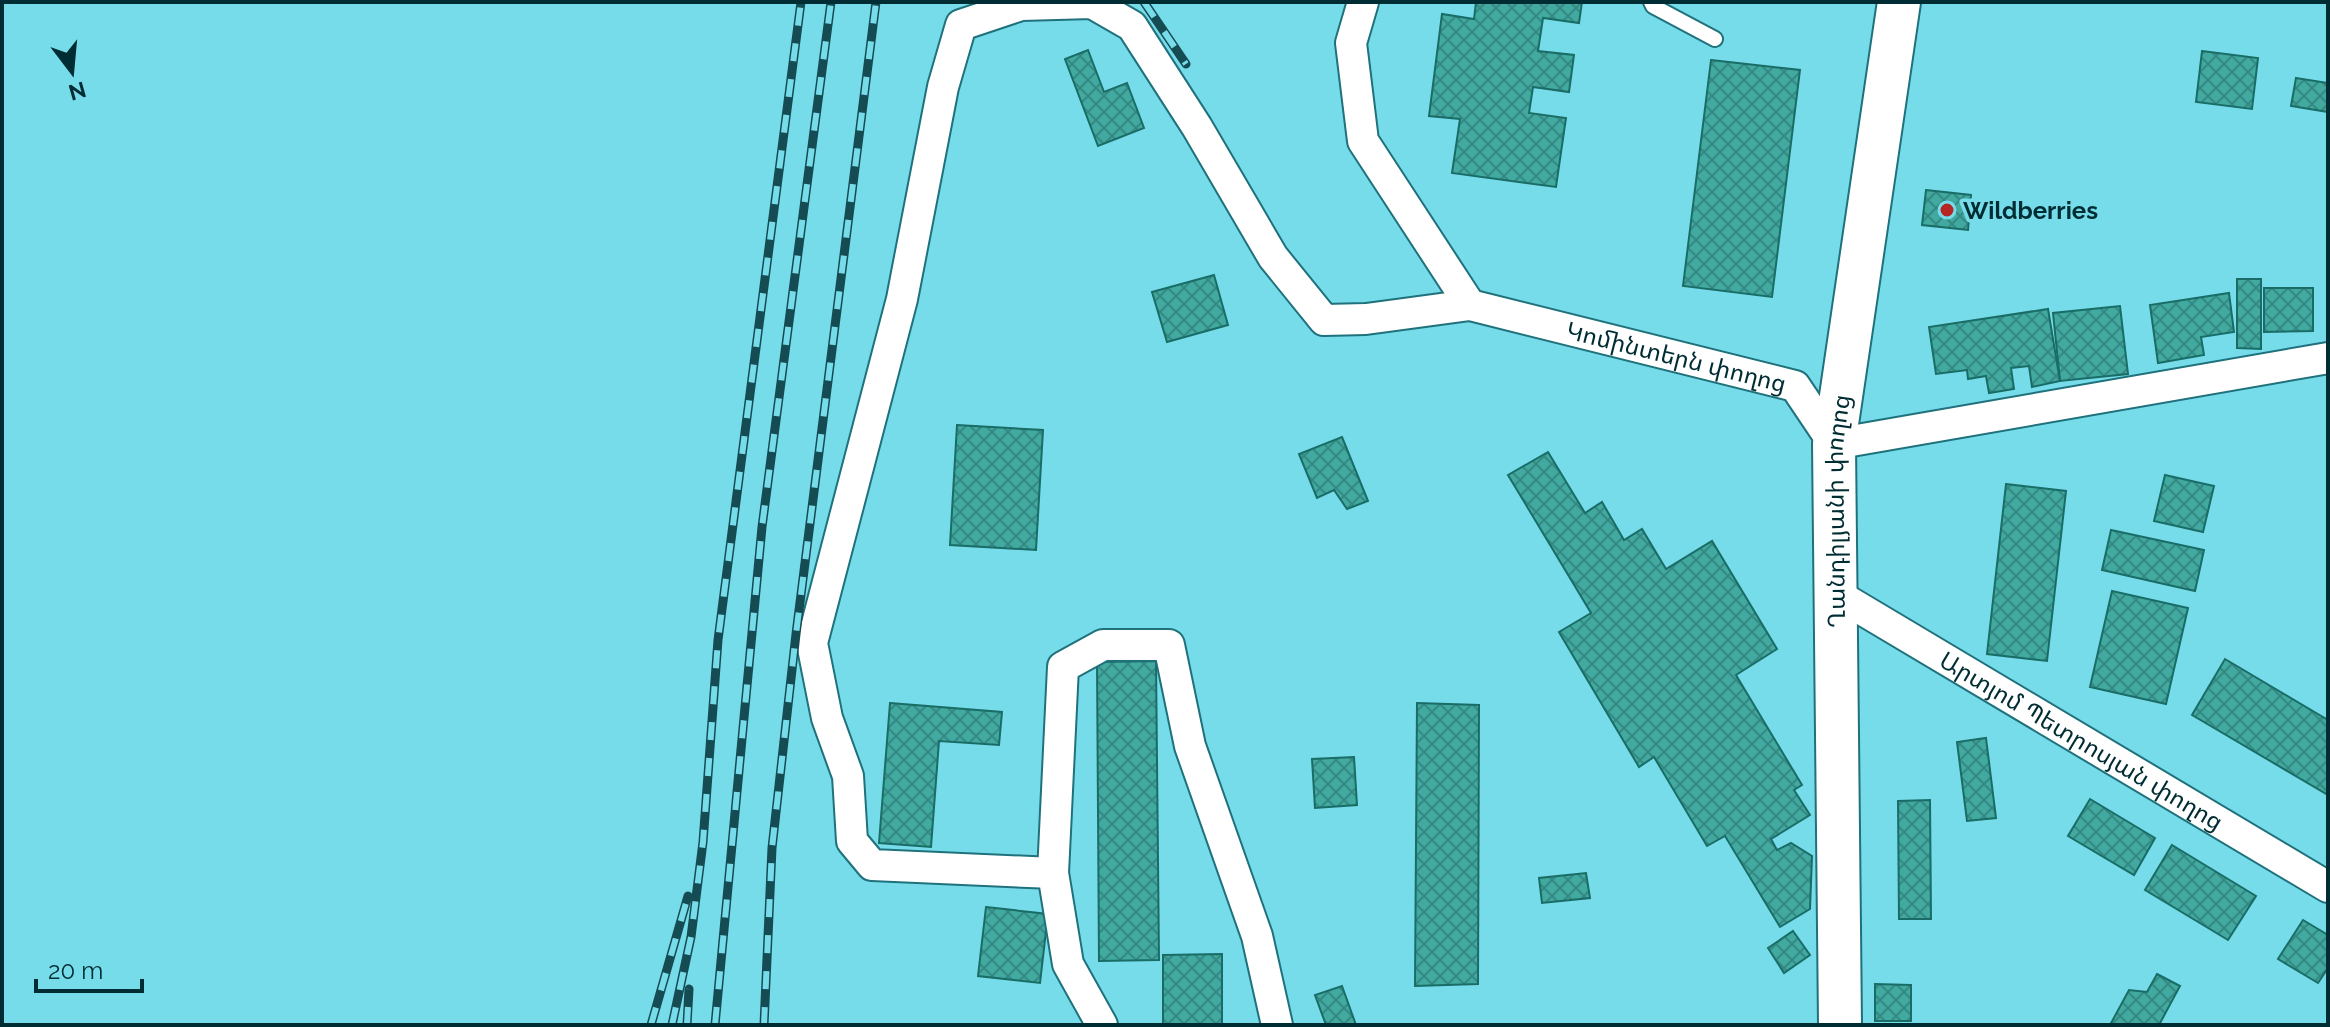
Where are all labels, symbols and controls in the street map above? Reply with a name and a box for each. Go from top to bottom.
north arrow [32,32,112,112]
text: N [66,76,89,106]
place label: Wildberries [1963,196,2098,225]
marker: Wildberries [1938,201,1956,219]
street label: Կոմինտերն փողոց [1563,315,1789,398]
street label: Ղանդիլյանի փողոց [1819,392,1856,628]
street label: Արտյոմ Պետրոսյան փողոց [1935,645,2229,836]
scale bar [36,943,142,993]
text: 20 m [48,956,103,985]

